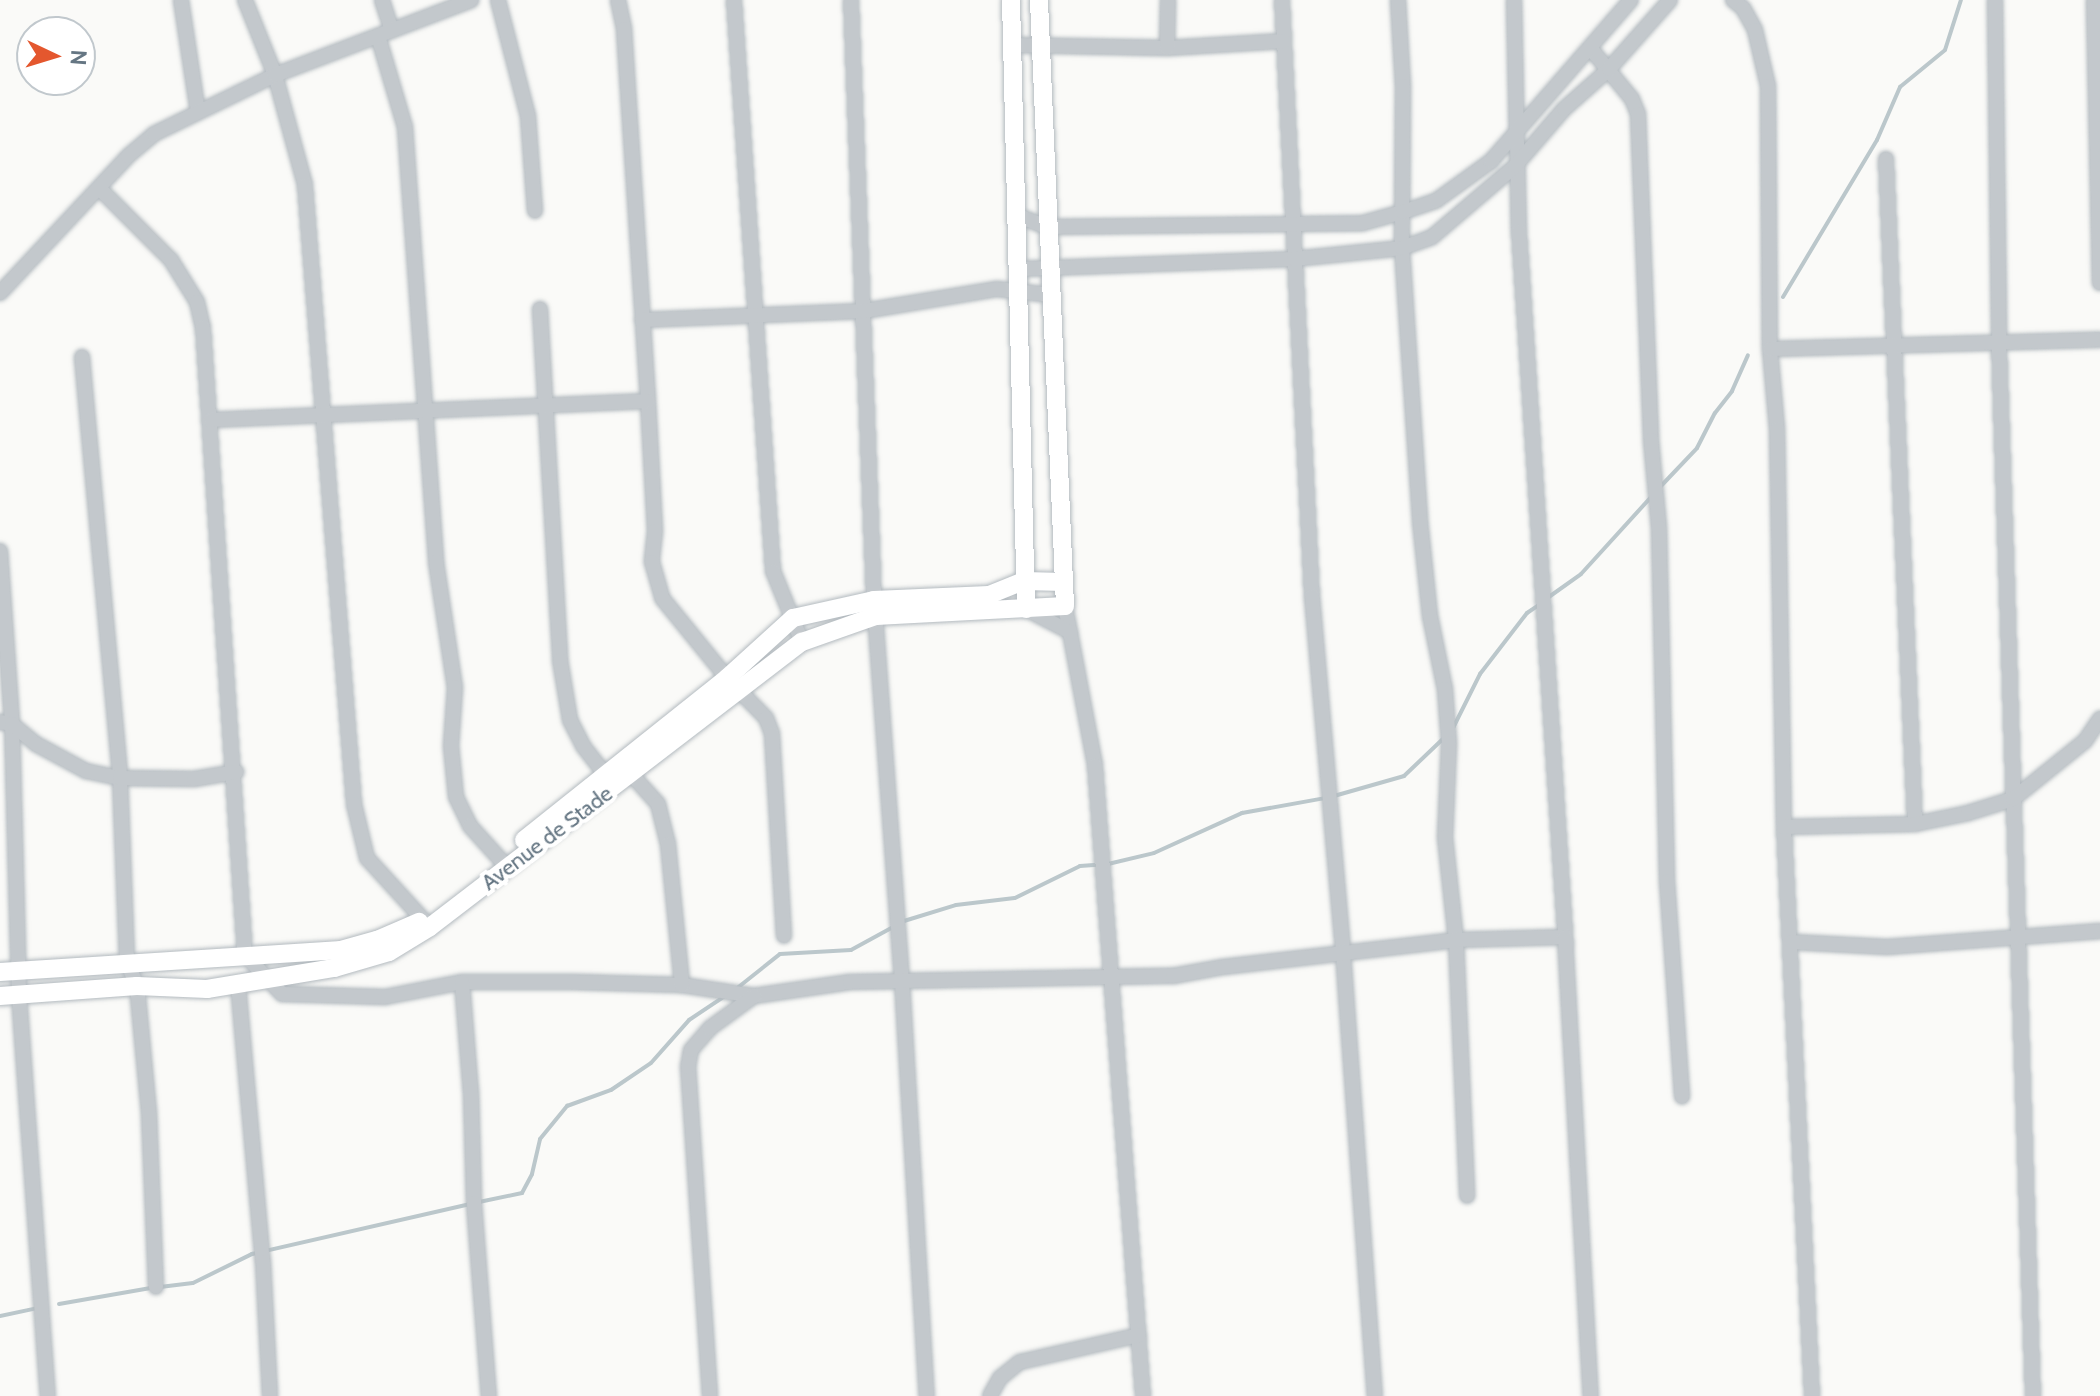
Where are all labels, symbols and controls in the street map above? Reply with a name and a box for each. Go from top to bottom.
north arrow [16,16,96,96]
text: N [64,49,92,66]
street label: Avenue de Stade [476,780,618,896]

